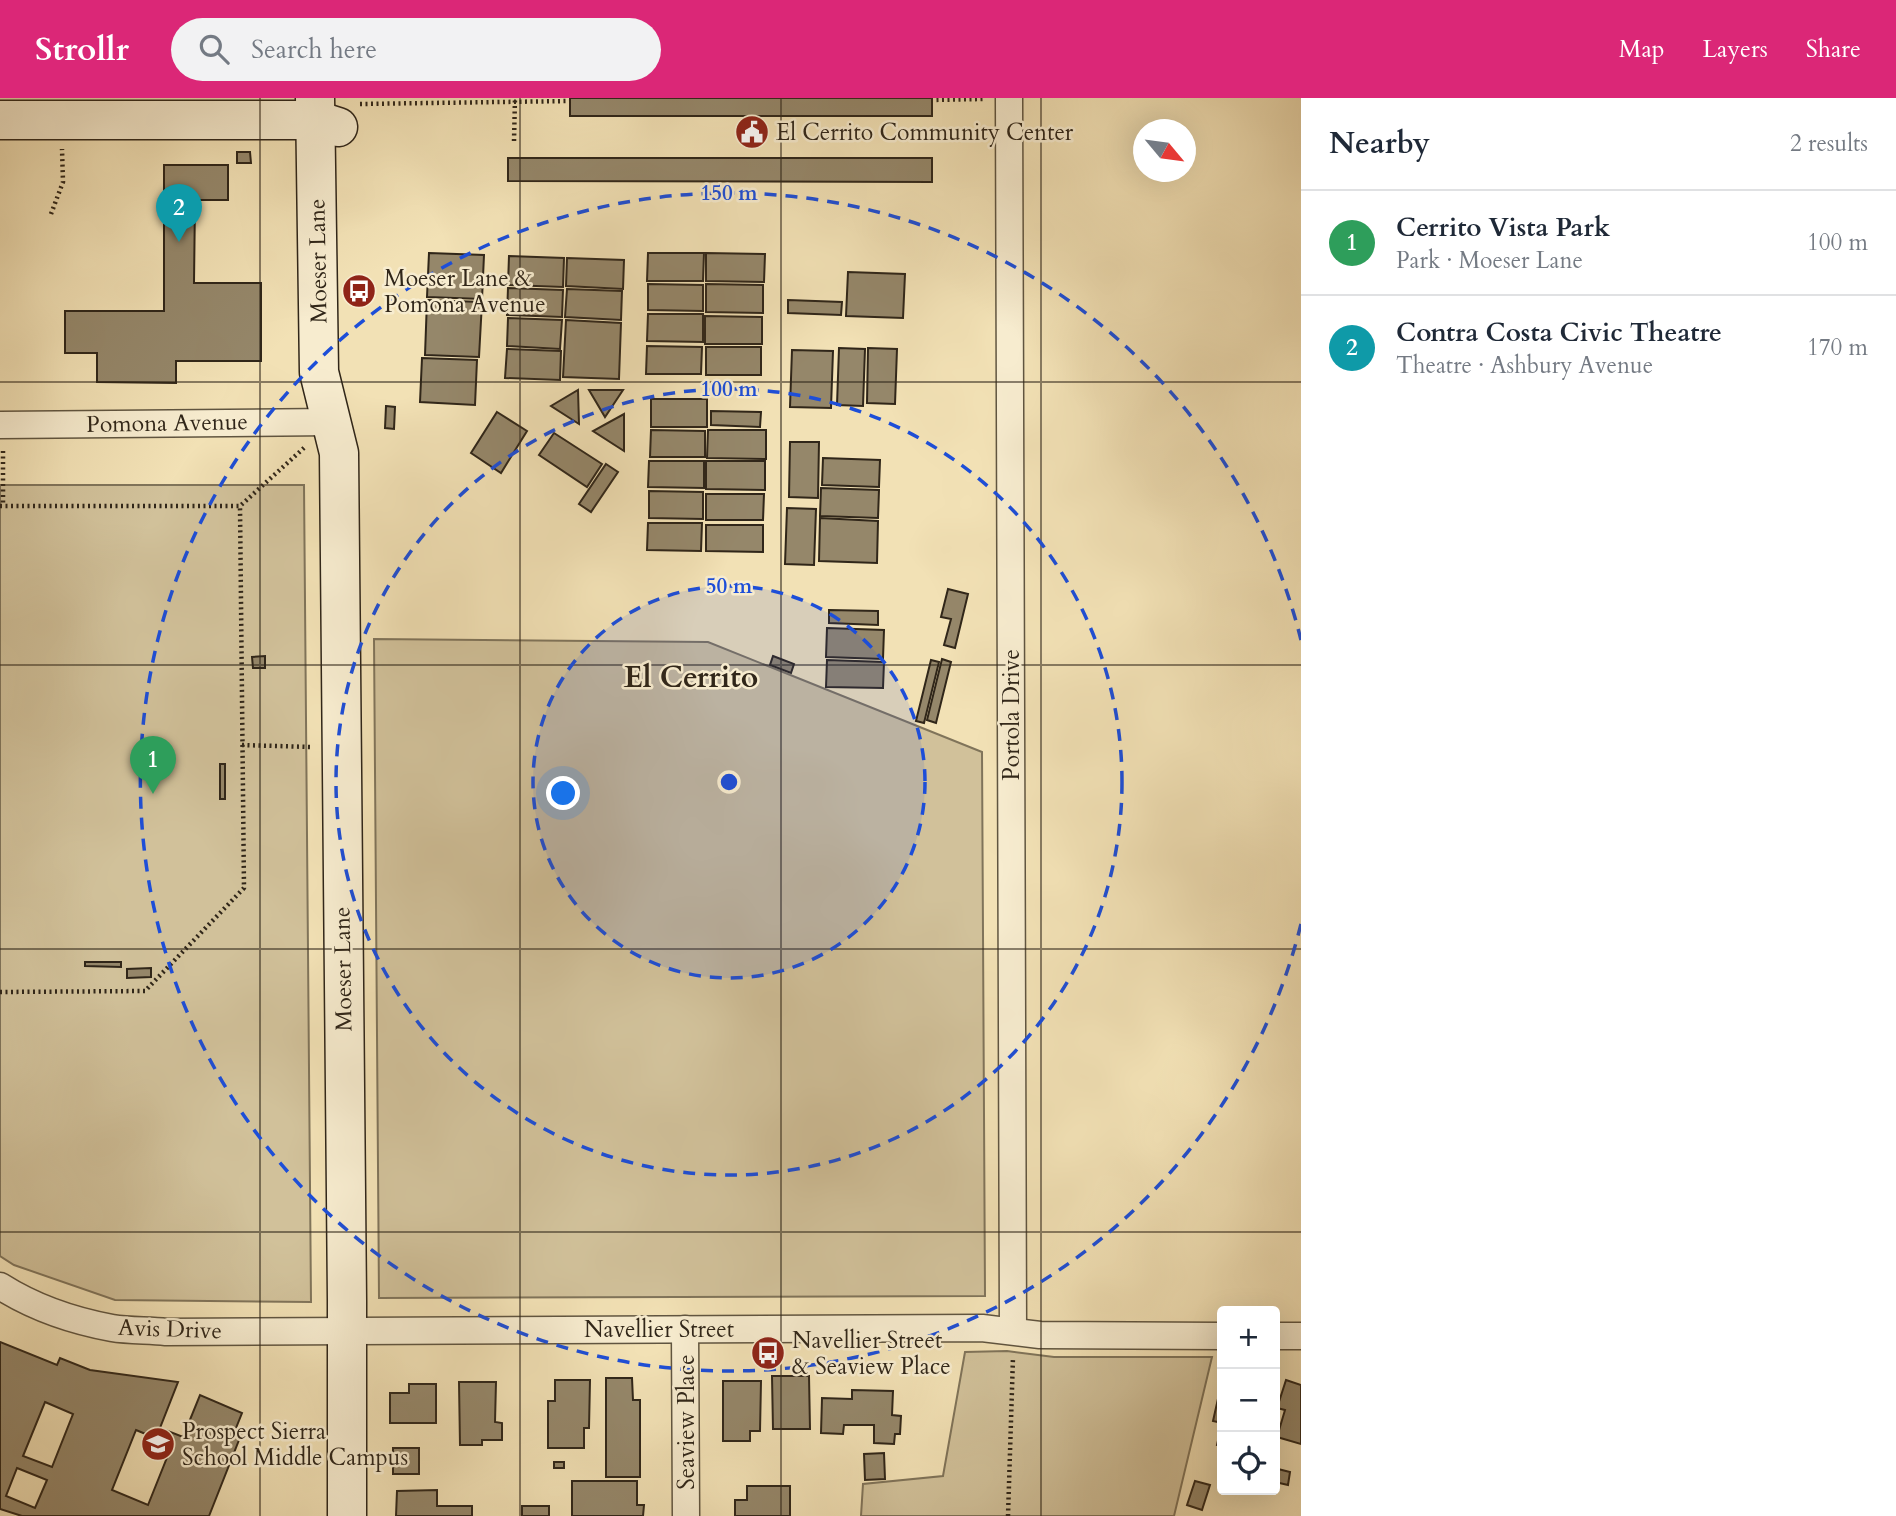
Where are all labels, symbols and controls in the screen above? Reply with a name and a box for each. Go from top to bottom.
search box [171,18,661,81]
text: Strollr [35,27,129,72]
icon: search [195,30,233,68]
text: Search here [251,32,377,67]
text: Map [1619,33,1665,66]
text: Layers [1703,33,1768,66]
text: Share [1806,33,1861,66]
public building icon: El Cerrito Community Center [733,113,771,151]
place label: El Cerrito Community Center [776,117,1074,148]
north arrow [1133,119,1196,182]
text: Nearby [1329,123,1430,164]
text: 2 results [1790,128,1868,159]
text: 150 m [700,179,758,208]
pin: 2 [156,184,202,242]
street label: Moeser Lane [301,198,335,324]
text: Cerrito Vista Park [1396,210,1610,245]
text: 1 [1346,227,1358,258]
text: 100 m [1807,227,1868,258]
text: Park · Moeser Lane [1396,245,1583,276]
place label: Moeser Lane & Pomona Avenue [384,263,546,320]
bus stop icon: Moeser Lane & Pomona Avenue [340,272,378,310]
text: Contra Costa Civic Theatre [1396,315,1722,350]
text: 2 [1346,332,1358,363]
text: 170 m [1807,332,1868,363]
text: Theatre · Ashbury Avenue [1396,350,1653,381]
text: 100 m [700,375,758,404]
street label: Pomona Avenue [86,406,248,440]
text: 50 m [706,572,753,601]
street label: Portola Drive [996,649,1027,781]
district label: El Cerrito [624,657,758,698]
pin: 1 [130,736,176,794]
centre of rings [717,770,741,794]
your location [546,776,580,810]
street label: Moeser Lane [326,906,360,1032]
map controls [1217,1306,1280,1495]
button: + [1217,1306,1280,1369]
street label: Avis Drive [118,1312,222,1346]
street label: Navellier Street [584,1314,734,1345]
place label: Navellier Street & Seaview Place [792,1325,951,1382]
bus stop icon: Navellier Street & Seaview Place [749,1334,787,1372]
street label: Seaview Place [671,1354,702,1490]
button: − [1217,1369,1280,1432]
place label: Prospect Sierra School Middle Campus [182,1416,408,1473]
school or university icon: Prospect Sierra School Middle Campus [139,1425,177,1463]
button: locate [1217,1432,1280,1495]

